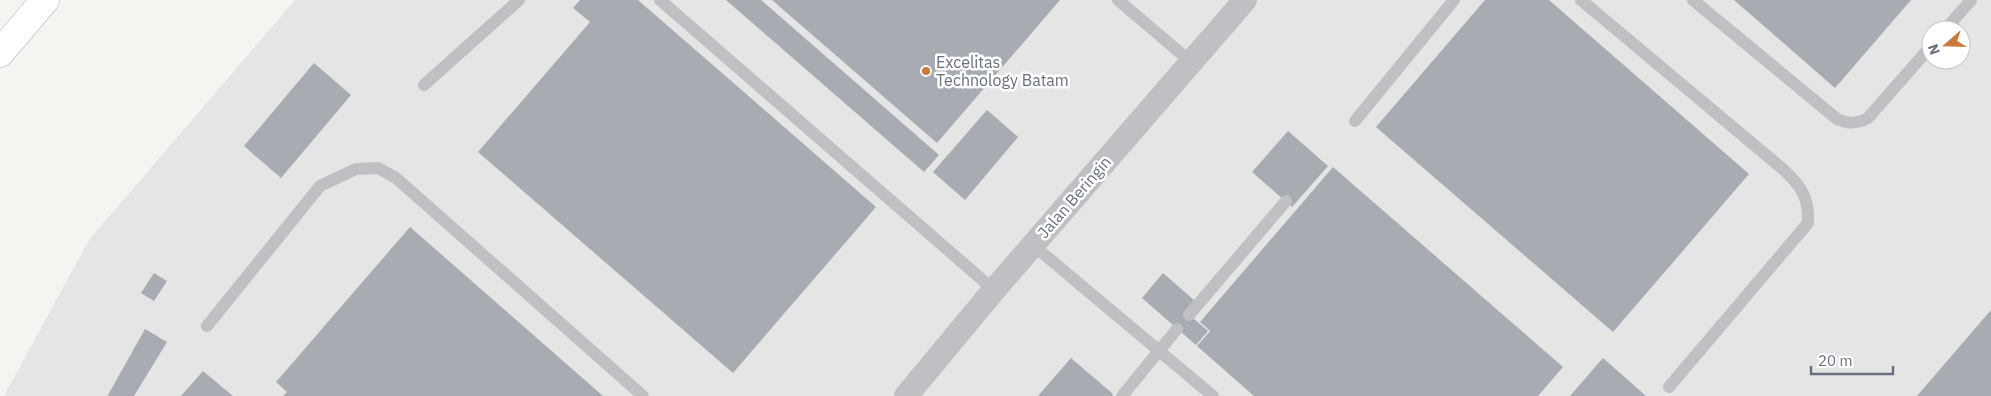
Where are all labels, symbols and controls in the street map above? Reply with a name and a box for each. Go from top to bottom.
north arrow [1921,20,1971,70]
text: N [1924,42,1944,57]
place label: Excelitas Technology Batam [936,52,1069,90]
marker: Excelitas Technology Batam [920,65,932,77]
street label: Jalan Beringin [1033,152,1115,242]
scale bar [1811,344,1894,376]
text: 20 m [1818,351,1853,370]

